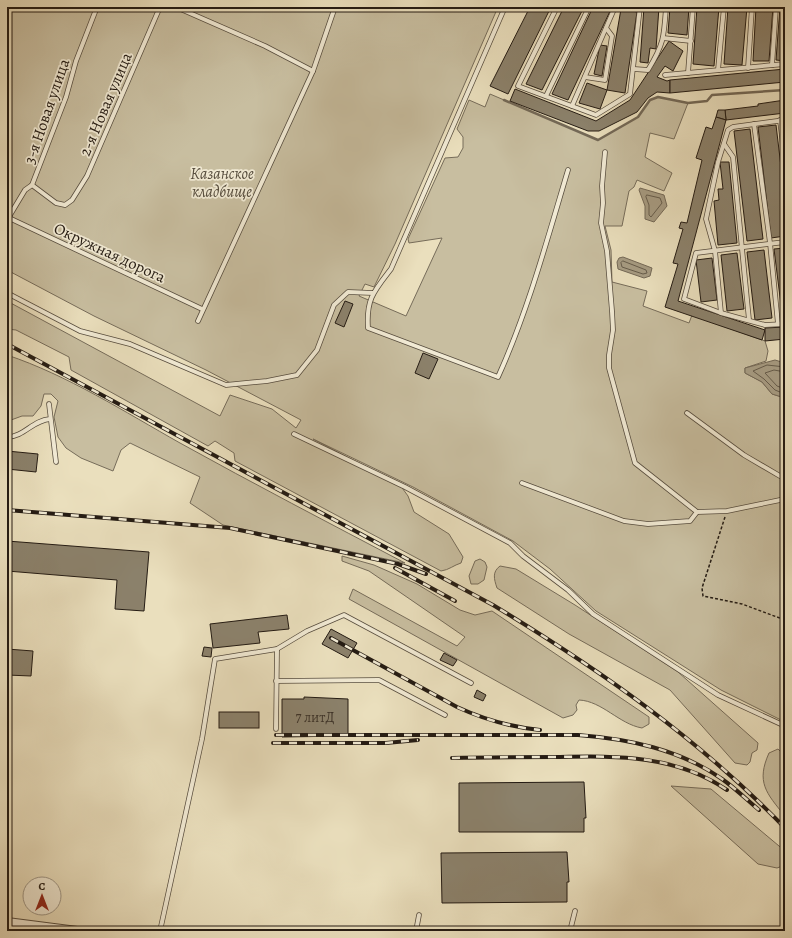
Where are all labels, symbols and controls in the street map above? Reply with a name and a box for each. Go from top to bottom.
street label: 2-я Новая улица [74,49,138,160]
street label: 3-я Новая улица [19,55,75,167]
park label: Казанское кладбище [190,163,254,203]
street label: Окружная дорога [50,217,170,289]
house number: 7 литД [296,708,335,727]
north arrow [22,876,62,916]
text: С [39,879,46,894]

